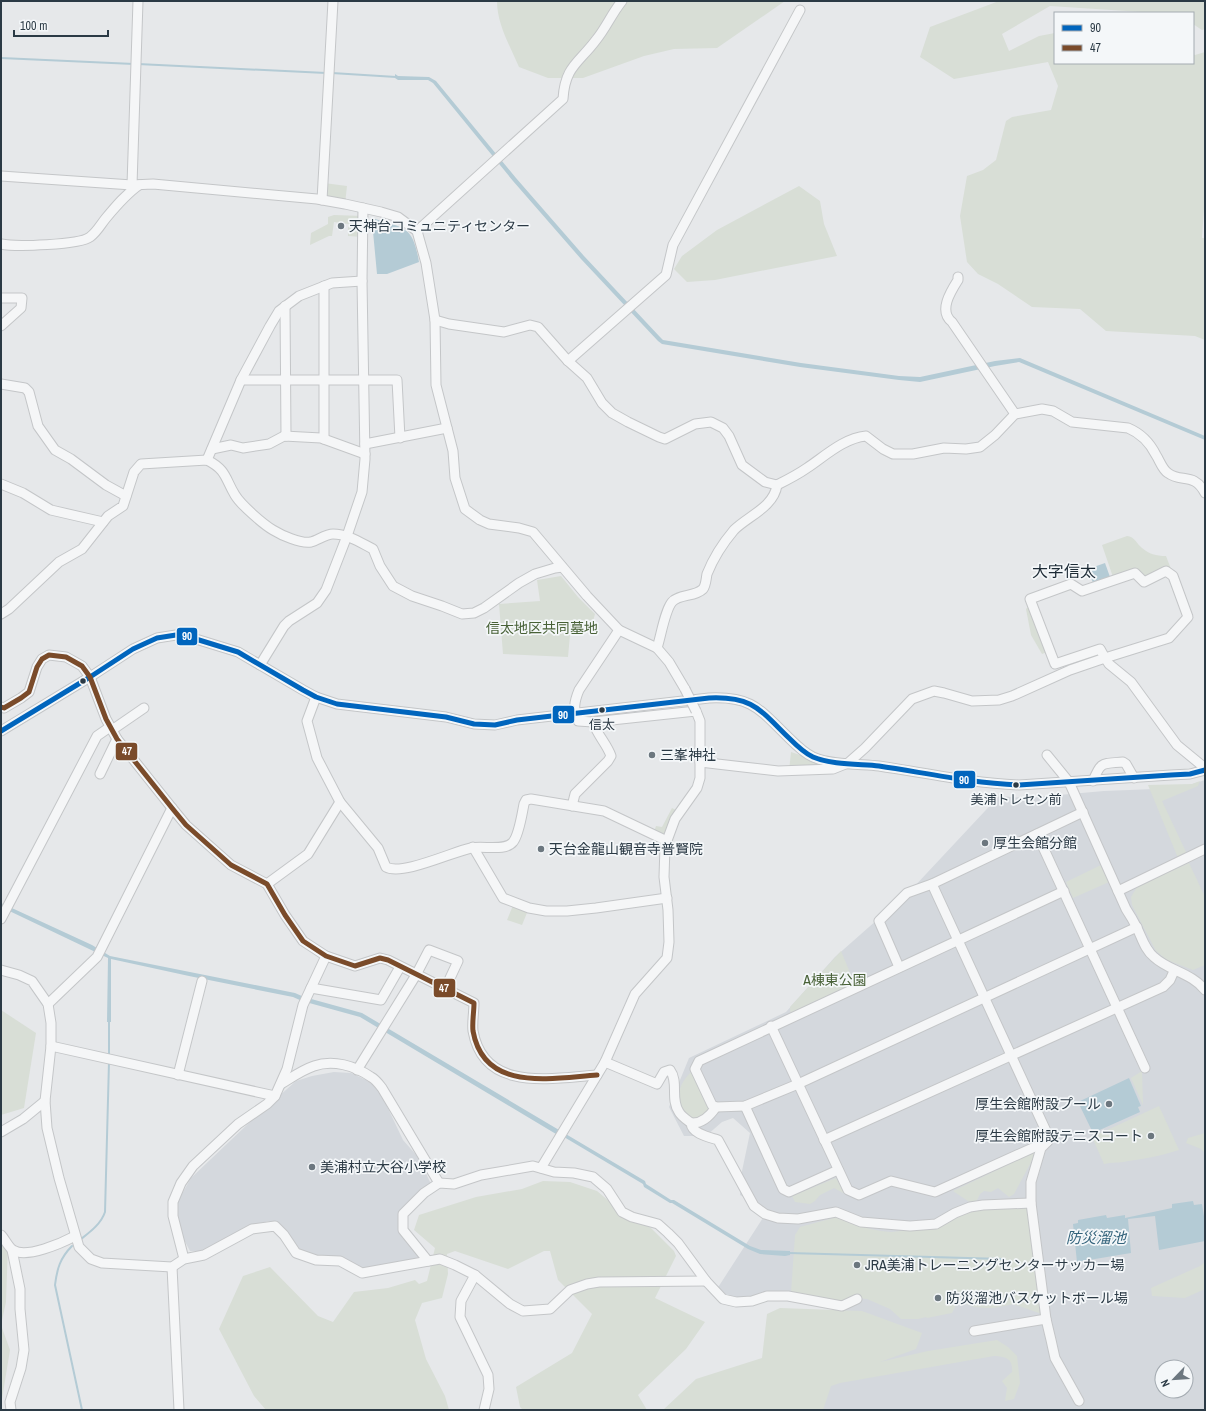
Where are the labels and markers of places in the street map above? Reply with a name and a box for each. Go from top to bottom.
place label: 天神台コミュニティセンター [349,217,530,235]
marker: 天神台コミュニティセンター [336,221,346,231]
unlabelled marker [78,676,88,686]
marker: 信太 [597,705,607,715]
place label: 信太 [589,716,615,733]
place label: 三峯神社 [660,746,716,764]
marker: 三峯神社 [647,750,657,760]
marker: 美浦トレセン前 [1011,780,1021,790]
place label: 美浦トレセン前 [970,791,1062,808]
place label: 厚生会館分館 [993,834,1077,852]
marker: 厚生会館分館 [980,838,990,848]
place label: 天台金龍山観音寺普賢院 [549,840,703,858]
marker: 天台金龍山観音寺普賢院 [536,844,546,854]
place label: 厚生会館附設プール [975,1095,1101,1113]
marker: 厚生会館附設プール [1104,1099,1114,1109]
place label: 厚生会館附設テニスコート [975,1127,1143,1145]
marker: 厚生会館附設テニスコート [1146,1131,1156,1141]
place label: 美浦村立大谷小学校 [320,1158,446,1176]
marker: 美浦村立大谷小学校 [307,1162,317,1172]
place label: JRA美浦トレーニングセンターサッカー場 [865,1256,1124,1274]
marker: JRA美浦トレーニングセンターサッカー場 [852,1260,862,1270]
place label: 防災溜池バスケットボール場 [946,1289,1128,1307]
marker: 防災溜池バスケットボール場 [933,1293,943,1303]

